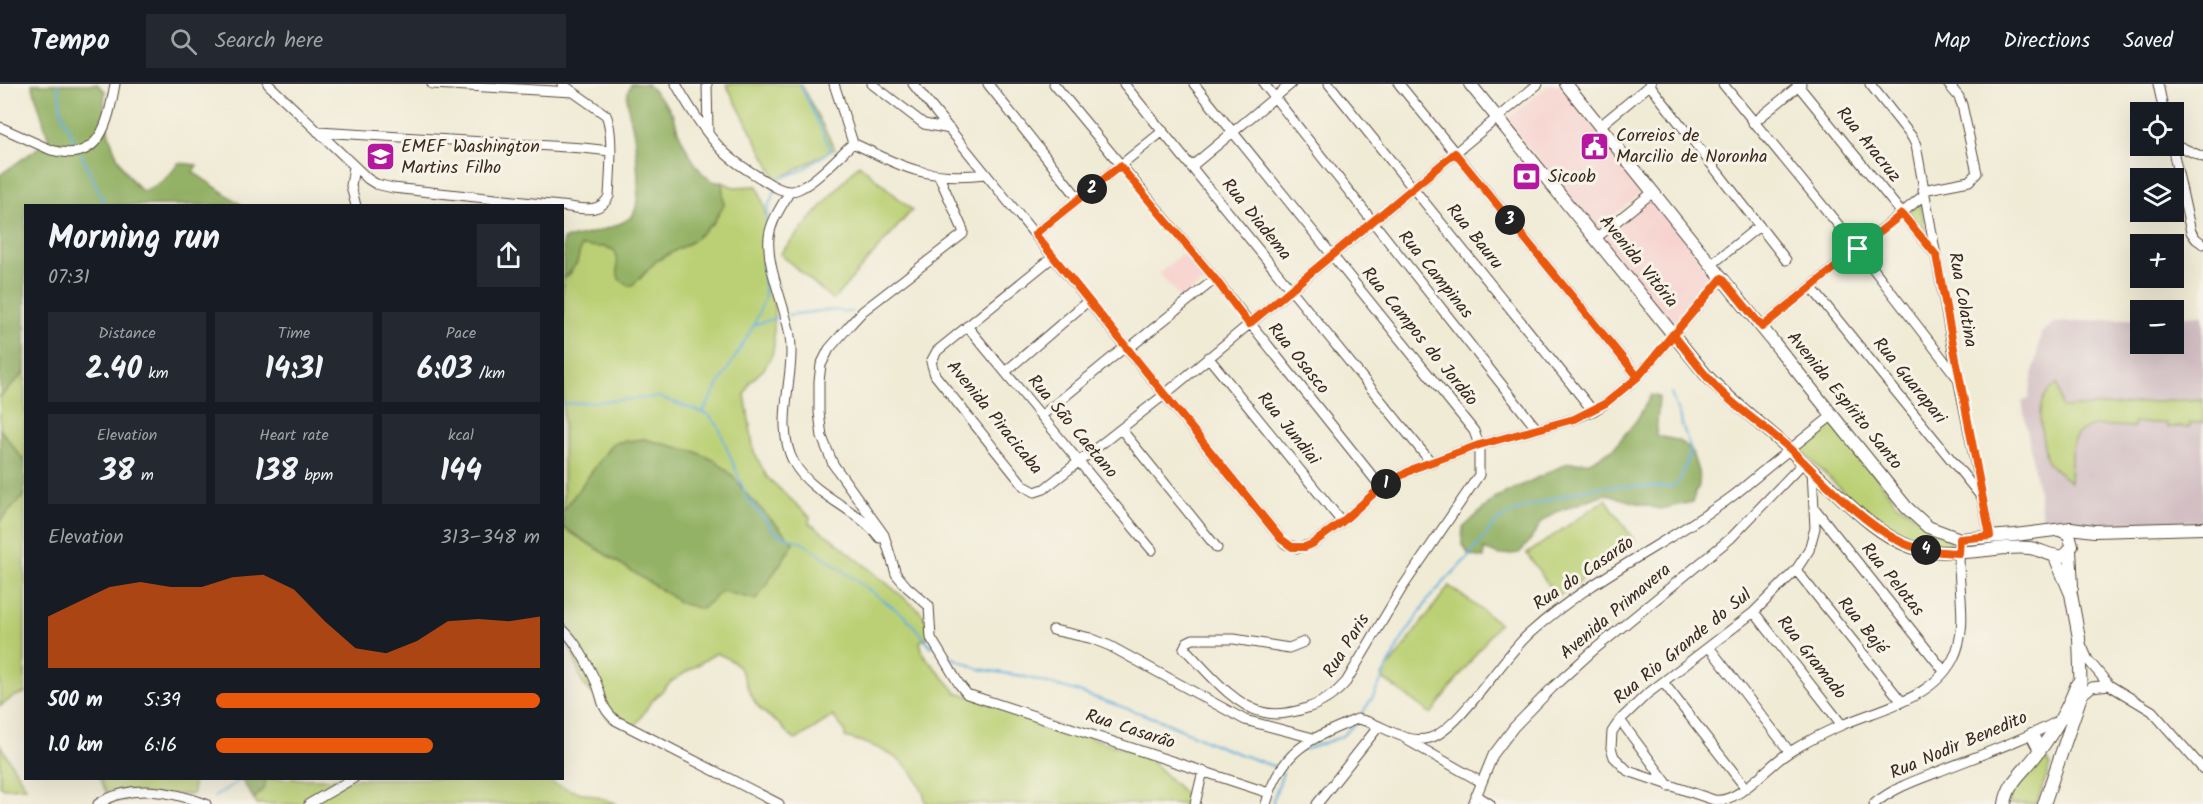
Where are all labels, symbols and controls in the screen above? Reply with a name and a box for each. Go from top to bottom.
search box [146,14,566,68]
text: Tempo [30,19,110,64]
text: Search here [215,24,323,59]
icon: search [167,25,200,58]
text: Map [1934,25,1970,58]
text: Directions [2003,25,2090,58]
text: Saved [2123,25,2173,58]
street label: Rua Aracruz [1828,101,1908,189]
map controls [2130,102,2184,354]
button: locate [2130,102,2184,156]
place label: Correios de Marcilio de Noronha [1616,122,1767,172]
public building icon: Correios de Marcilio de Noronha [1579,130,1611,162]
place label: EMEF Washington Martins Filho [401,133,540,183]
school or university icon: EMEF Washington Martins Filho [364,141,396,173]
bank icon: Sicoob [1511,161,1543,193]
place label: Sicoob [1548,163,1596,192]
button: layers [2130,168,2184,222]
street label: Rua Diadema [1214,172,1298,268]
pin: 2 [1077,174,1107,204]
text: 2 [1087,176,1097,201]
street label: Rua Bauru [1438,198,1510,277]
pin: 3 [1495,205,1525,235]
text: 3 [1506,207,1514,232]
street label: Avenida Vitória [1591,209,1685,315]
text: Morning run [48,213,220,266]
pin [1832,223,1883,274]
button: share [477,224,540,287]
street label: Rua Campinas [1390,224,1480,326]
icon: arrive [1841,232,1874,265]
button: + [2130,234,2184,288]
street label: Rua Colatina [1939,250,1985,350]
street label: Rua Campos do Jordão [1353,261,1485,413]
text: 07:31 [48,262,90,294]
button: − [2130,300,2184,354]
street label: Rua Osasco [1260,317,1336,401]
text: Distance [98,321,156,346]
text: Time [278,321,310,346]
text: Pace [446,321,476,346]
street label: Avenida Espírito Santo [1779,325,1909,477]
street label: Rua Guarapari [1865,331,1954,431]
text: 2.40 [86,346,142,394]
text: 14:31 [265,346,323,394]
text: 6:03 [417,346,473,394]
street label: Avenida Piracicaba [939,354,1049,482]
text: km [142,361,169,386]
text: /km [473,361,505,386]
street label: Rua São Caetano [1020,368,1124,486]
street label: Rua Jundiai [1249,386,1327,473]
text: Elevation [97,423,157,448]
text: Heart rate [259,423,329,448]
text: kcal [448,423,474,448]
text: 38 [100,448,134,496]
text: 138 [255,448,298,496]
text: 144 [440,448,482,496]
text: m [134,463,154,488]
text: bpm [298,463,333,488]
pin: 1 [1371,469,1401,499]
text: 1 [1384,471,1388,496]
text: Elevation [48,522,124,554]
text: 313–348 m [440,522,540,554]
street label: Rua do Casarão [1527,529,1641,619]
pin: 4 [1911,535,1941,565]
street label: Rua Pelotas [1853,537,1931,624]
text: 4 [1922,537,1930,562]
street label: Avenida Primavera [1554,557,1678,667]
street label: Rua Rio Grande do Sul [1607,581,1759,712]
street label: Rua Bajé [1830,591,1895,662]
street label: Rua Paris [1316,608,1378,684]
street label: Rua Gramado [1769,610,1853,706]
text: 500 m [48,685,103,717]
text: 5:39 [144,685,181,717]
street label: Rua Casarão [1081,702,1179,758]
street label: Rua Nodir Benedito [1886,704,2032,788]
text: 1.0 km [48,730,103,762]
text: 6:16 [144,730,177,762]

